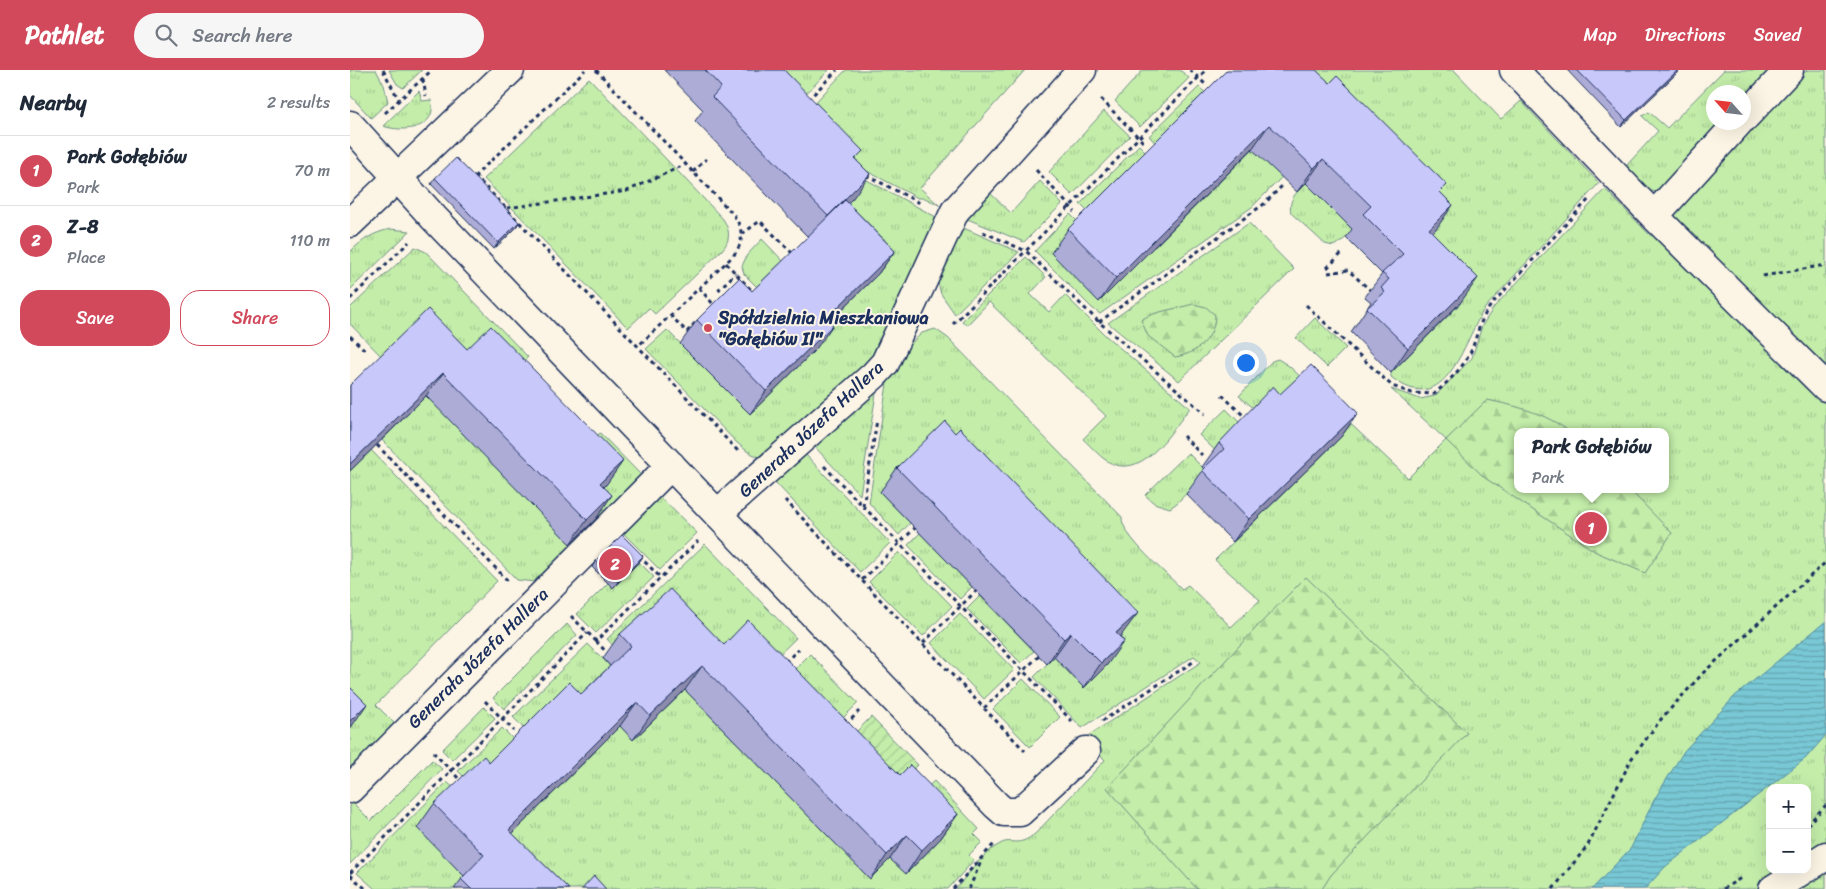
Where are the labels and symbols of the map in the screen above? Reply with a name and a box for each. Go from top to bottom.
north arrow [1706,85,1751,130]
place label: Spółdzielnia Mieszkaniowa "Gołębiów II" [717,302,928,355]
marker: Spółdzielnia Mieszkaniowa "Gołębiów II" [702,322,714,334]
your location [1233,350,1259,376]
street label: Generała Józefa Hallera [731,352,891,506]
pin: 1 [1575,509,1607,547]
pin: 2 [599,545,631,583]
street label: Generała Józefa Hallera [399,579,557,737]

